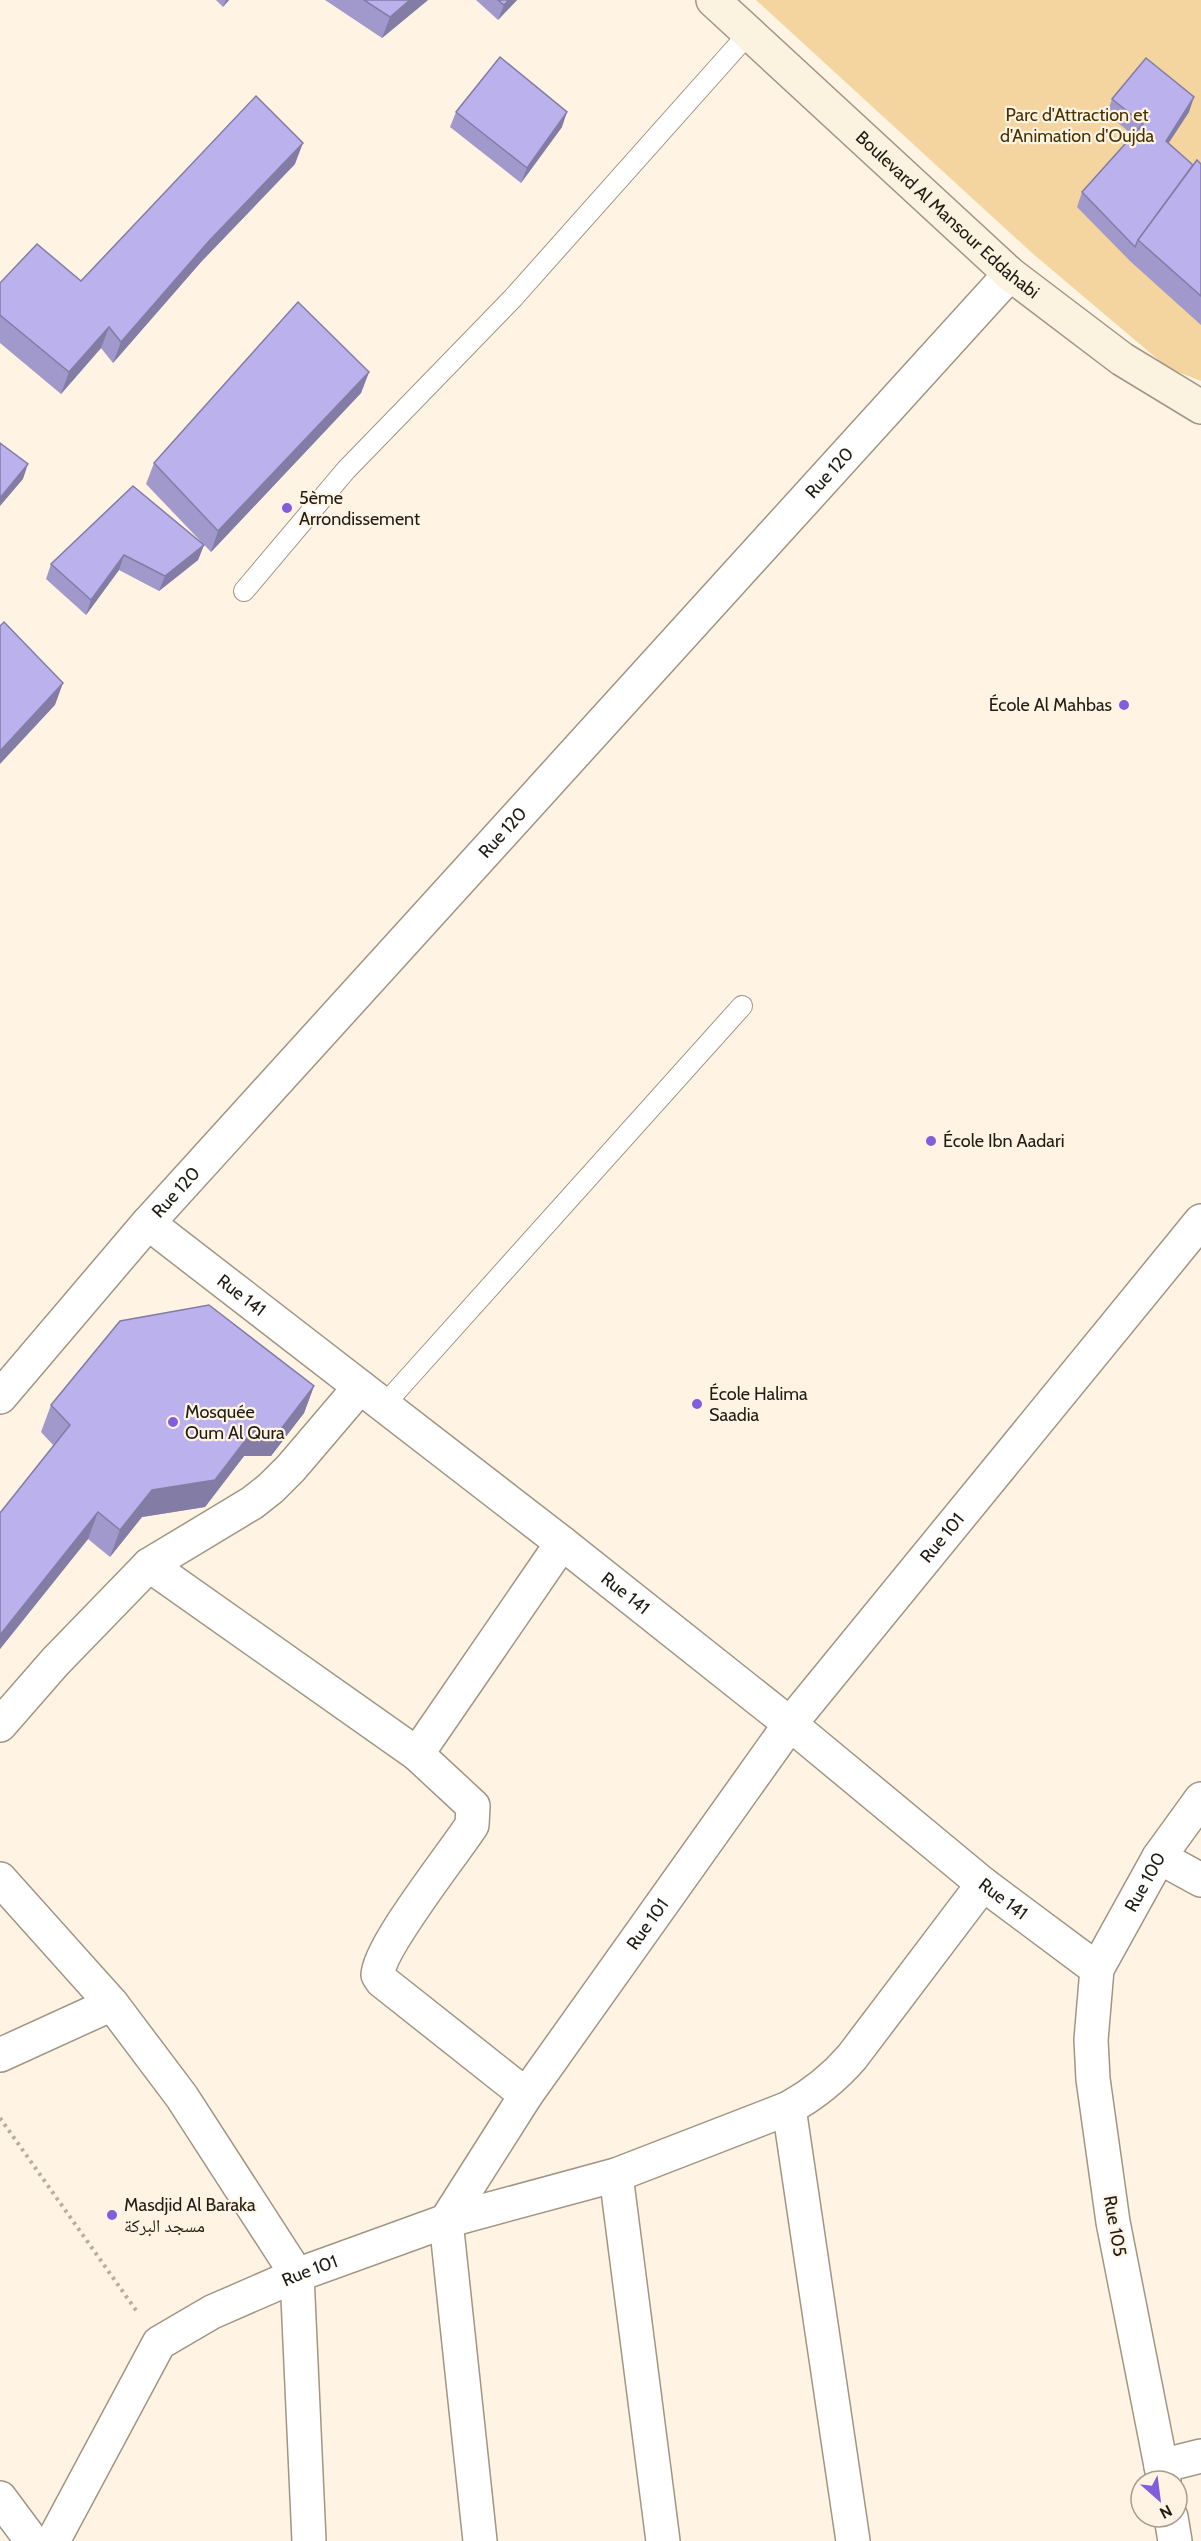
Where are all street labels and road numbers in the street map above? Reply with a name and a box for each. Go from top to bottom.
street label: Boulevard Al Mansour Eddahabi [851,126,1044,303]
street label: Rue 120 [801,443,858,503]
street label: Rue 120 [474,802,531,863]
street label: Rue 120 [147,1162,205,1222]
street label: Rue 141 [213,1269,270,1321]
street label: Rue 101 [915,1509,969,1567]
street label: Rue 141 [597,1567,654,1619]
street label: Rue 100 [1120,1849,1170,1916]
street label: Rue 141 [974,1873,1032,1924]
street label: Rue 101 [622,1894,673,1954]
street label: Rue 105 [1099,2194,1131,2258]
street label: Rue 101 [278,2250,340,2291]

